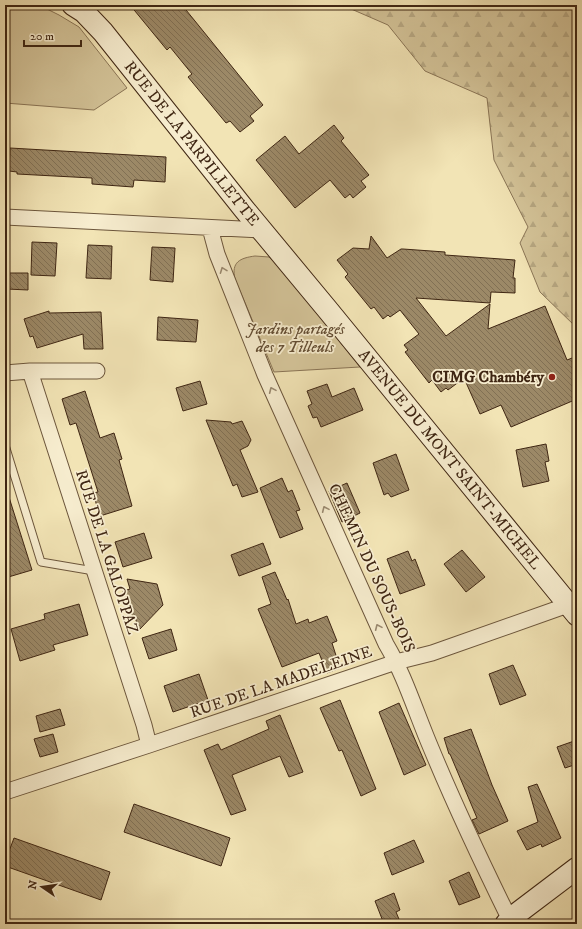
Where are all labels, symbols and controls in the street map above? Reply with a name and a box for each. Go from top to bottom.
scale bar [24,22,81,48]
text: 20 m [30,29,54,44]
street label: RUE DE LA PARPILLETTE [120,57,264,230]
one-way arrow [219,266,227,273]
park label: Jardins partagés des 7 Tilleuls [245,319,346,357]
street label: AVENUE DU MONT SAINT-MICHEL [354,345,546,574]
place label: CIMG Chambéry [432,367,544,387]
marker: CIMG Chambéry [547,372,557,382]
one-way arrow [269,387,277,394]
street label: RUE DE LA GALOPPAZ [71,467,143,637]
street label: CHEMIN DU SOUS-BOIS [324,480,420,656]
one-way arrow [322,505,330,513]
one-way arrow [375,624,383,631]
street label: RUE DE LA MADELEINE [187,641,375,723]
north arrow [22,867,62,907]
text: N [25,879,41,891]

